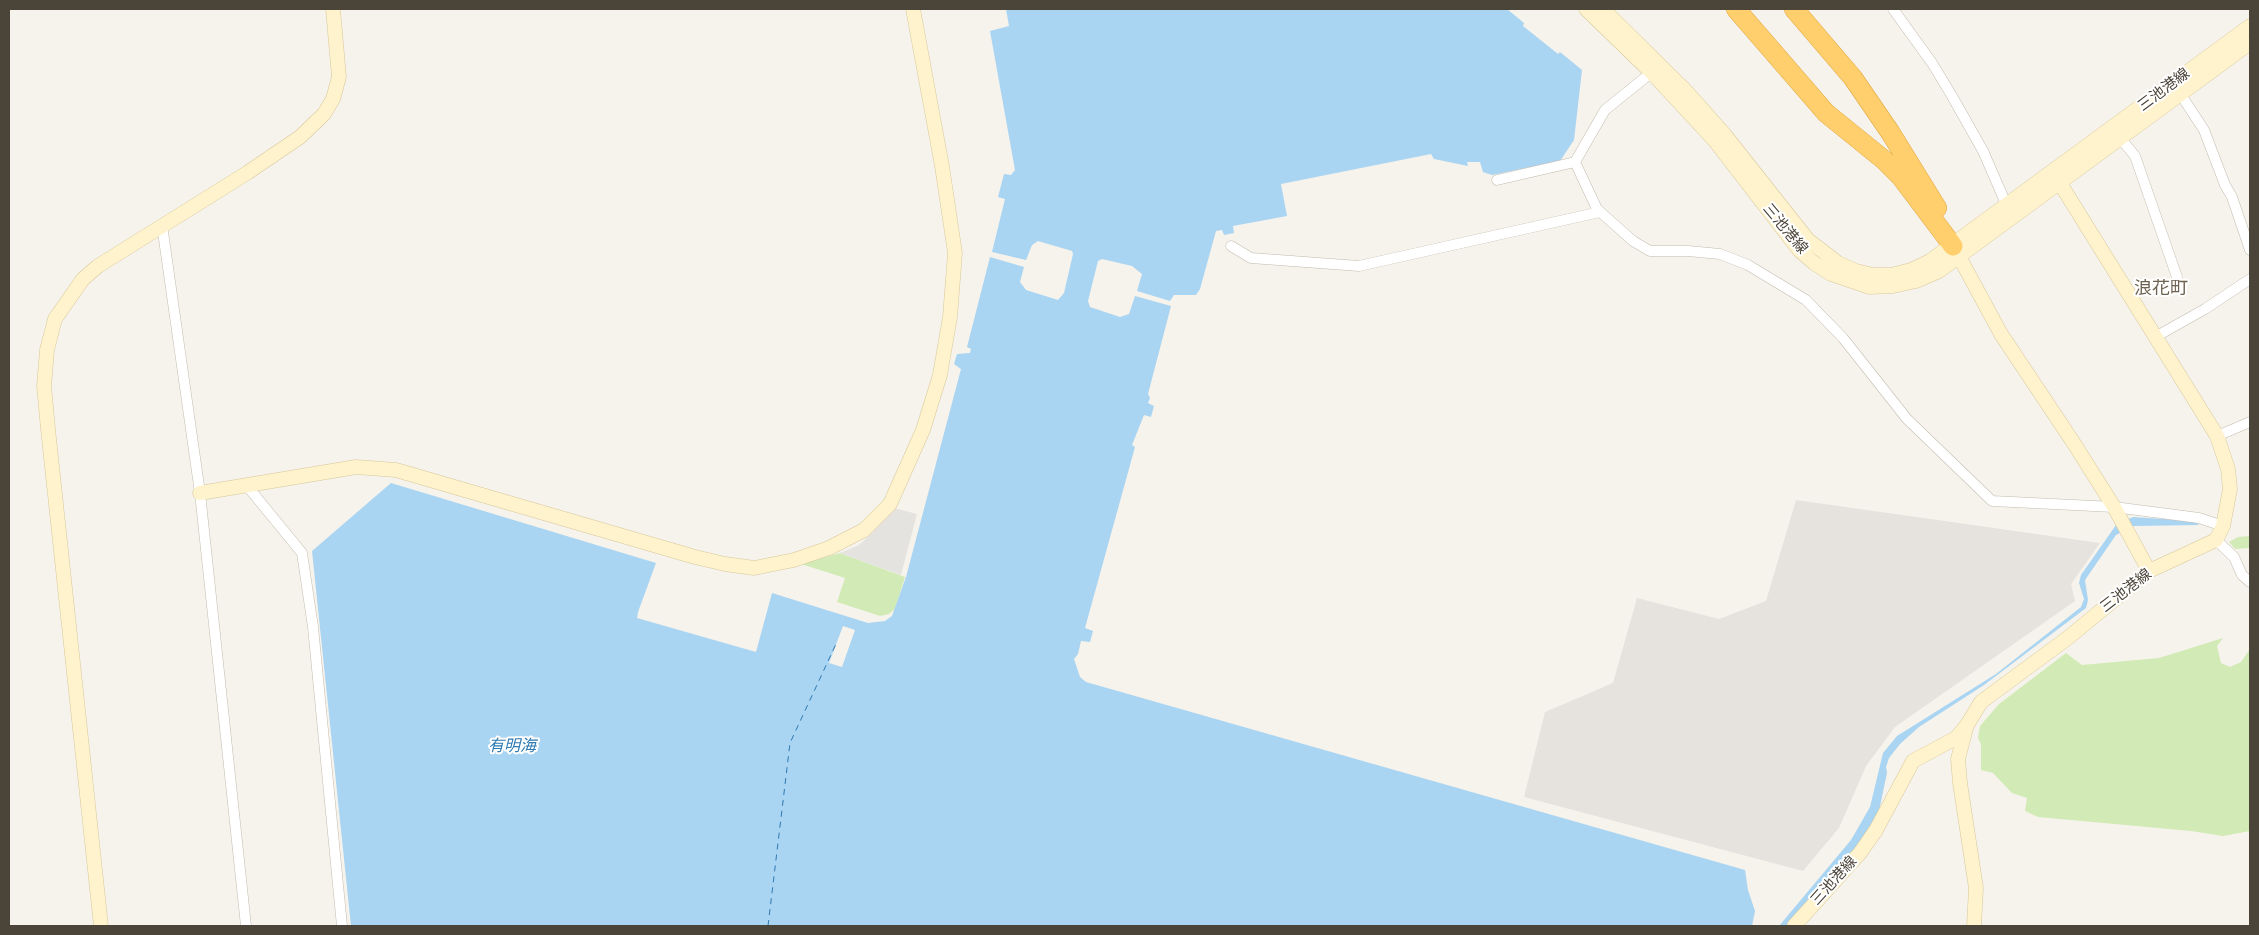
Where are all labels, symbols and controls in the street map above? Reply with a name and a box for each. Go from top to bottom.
street label: 三池港線 [2135,65,2193,115]
street label: 三池港線 [1759,200,1811,258]
district label: 浪花町 [2134,278,2188,300]
street label: 三池港線 [2097,565,2155,617]
water label: 有明海 [488,737,536,757]
street label: 三池港線 [1807,853,1861,909]

